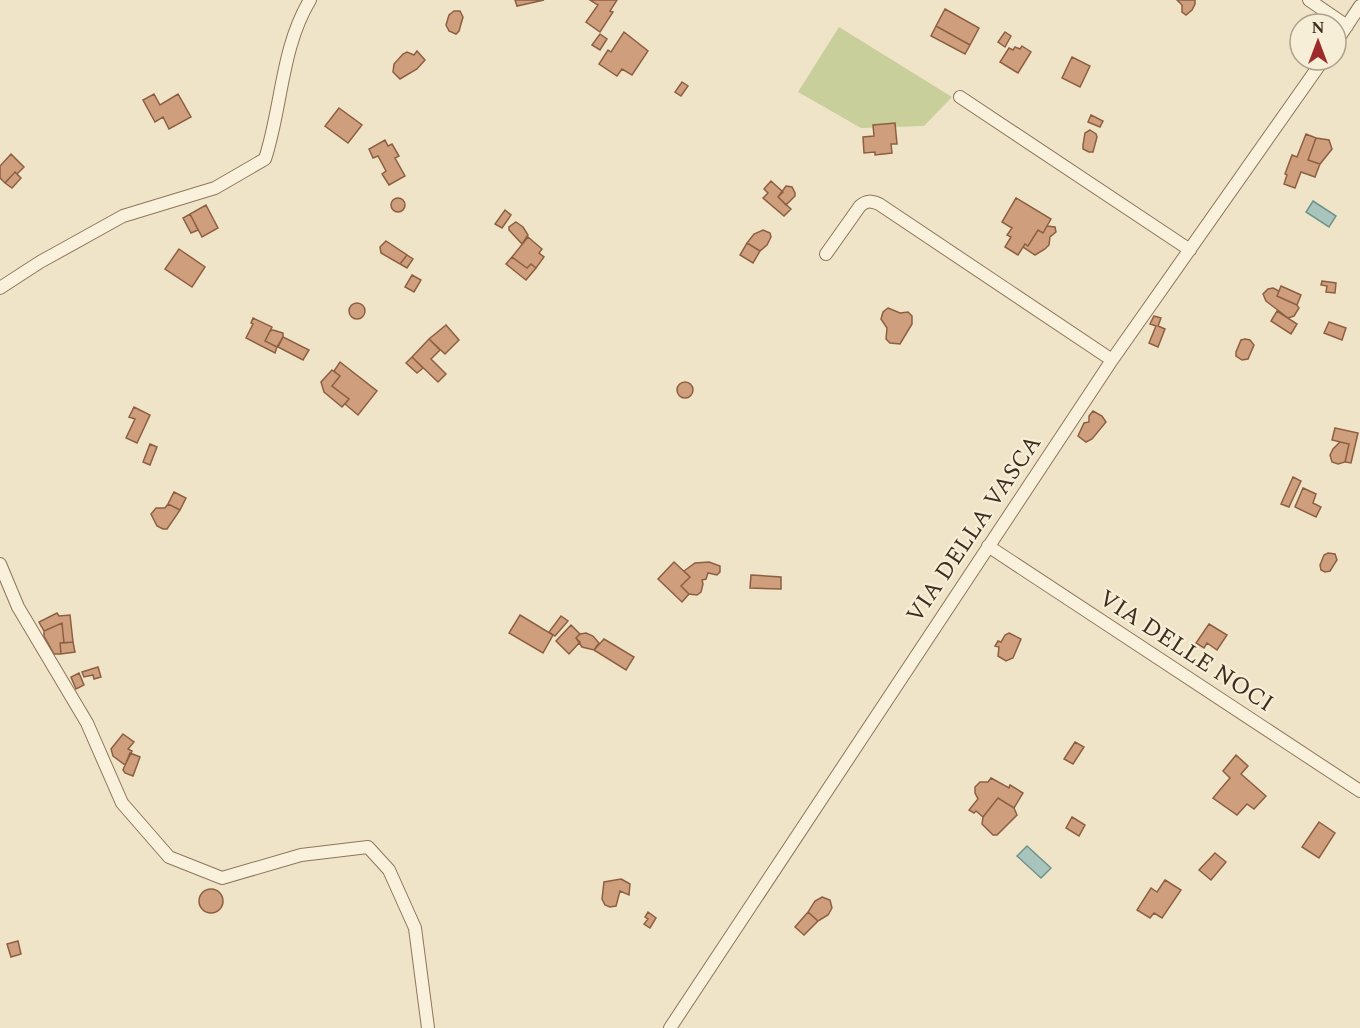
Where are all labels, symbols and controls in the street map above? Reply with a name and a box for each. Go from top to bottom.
north arrow [1288,12,1348,72]
text: N [1311,16,1325,40]
street label: VIA DELLA VASCA [897,428,1051,630]
street label: VIA DELLE NOCI [1091,581,1281,721]

